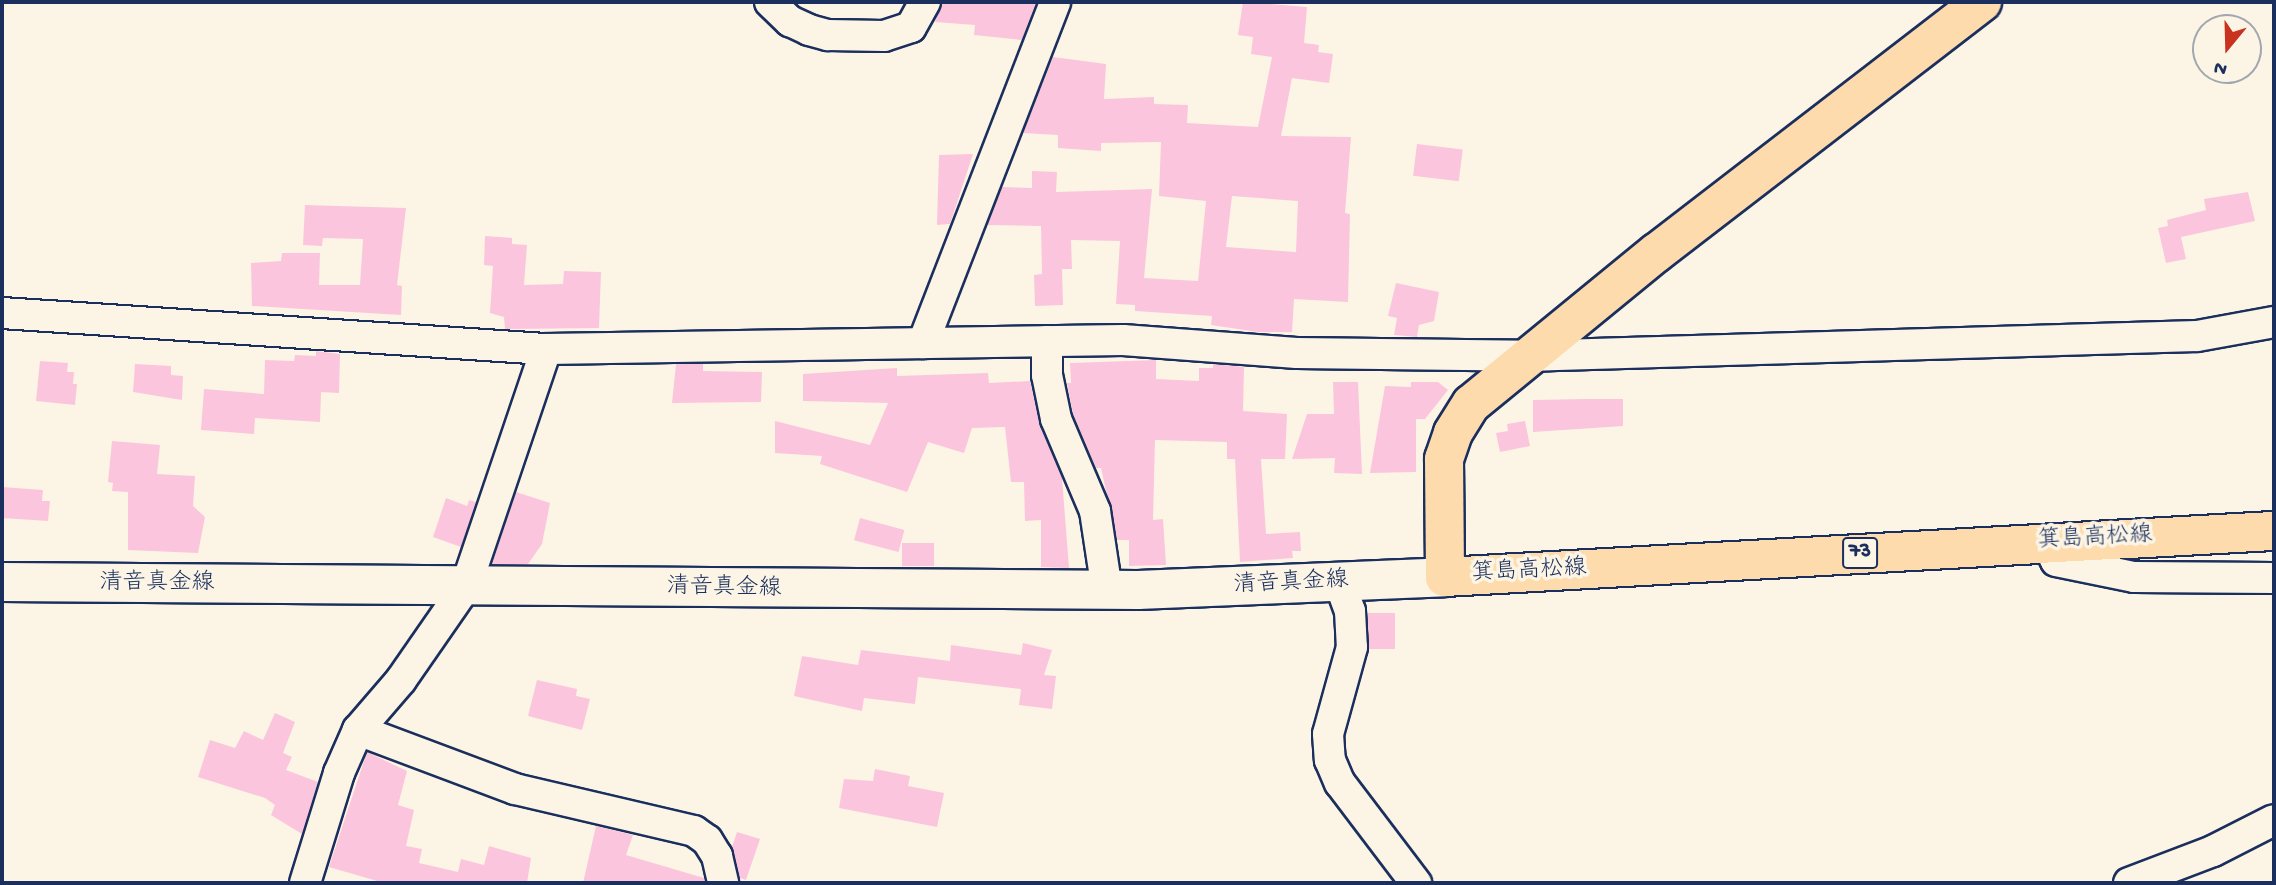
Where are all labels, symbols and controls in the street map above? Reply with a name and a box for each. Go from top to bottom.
north arrow [2192,14,2262,84]
text: N [2211,55,2230,80]
street label: 箕島高松線 [2037,522,2153,556]
road number: 73 [1841,536,1879,570]
street label: 箕島高松線 [1471,555,1587,589]
street label: 清音真金線 [1233,567,1349,601]
street label: 清音真金線 [100,570,214,598]
street label: 清音真金線 [666,574,782,604]

